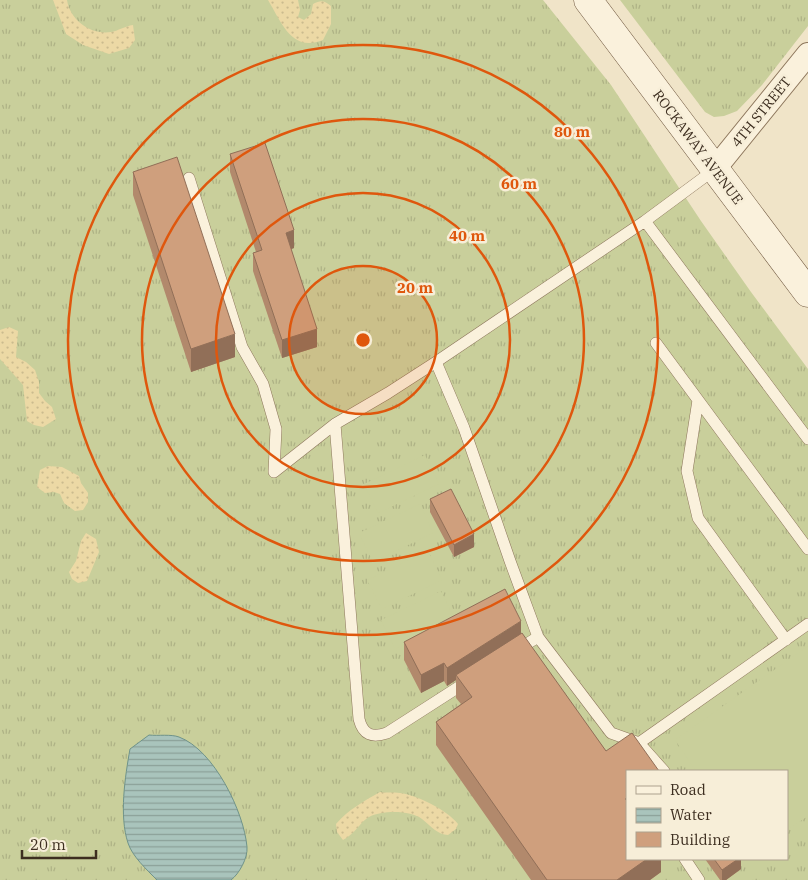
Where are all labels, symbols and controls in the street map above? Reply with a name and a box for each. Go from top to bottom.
street label: 4TH STREET [727,73,795,151]
street label: ROCKAWAY AVENUE [649,86,747,208]
text: 80 m [554,122,590,141]
text: 60 m [501,174,537,193]
text: 40 m [449,226,485,245]
text: 20 m [397,278,433,297]
centre of rings [354,331,372,349]
legend [626,770,788,860]
text: Road [670,780,706,799]
text: Water [670,805,712,824]
scale bar [22,828,96,860]
text: Building [670,830,730,849]
text: 20 m [30,835,66,854]

